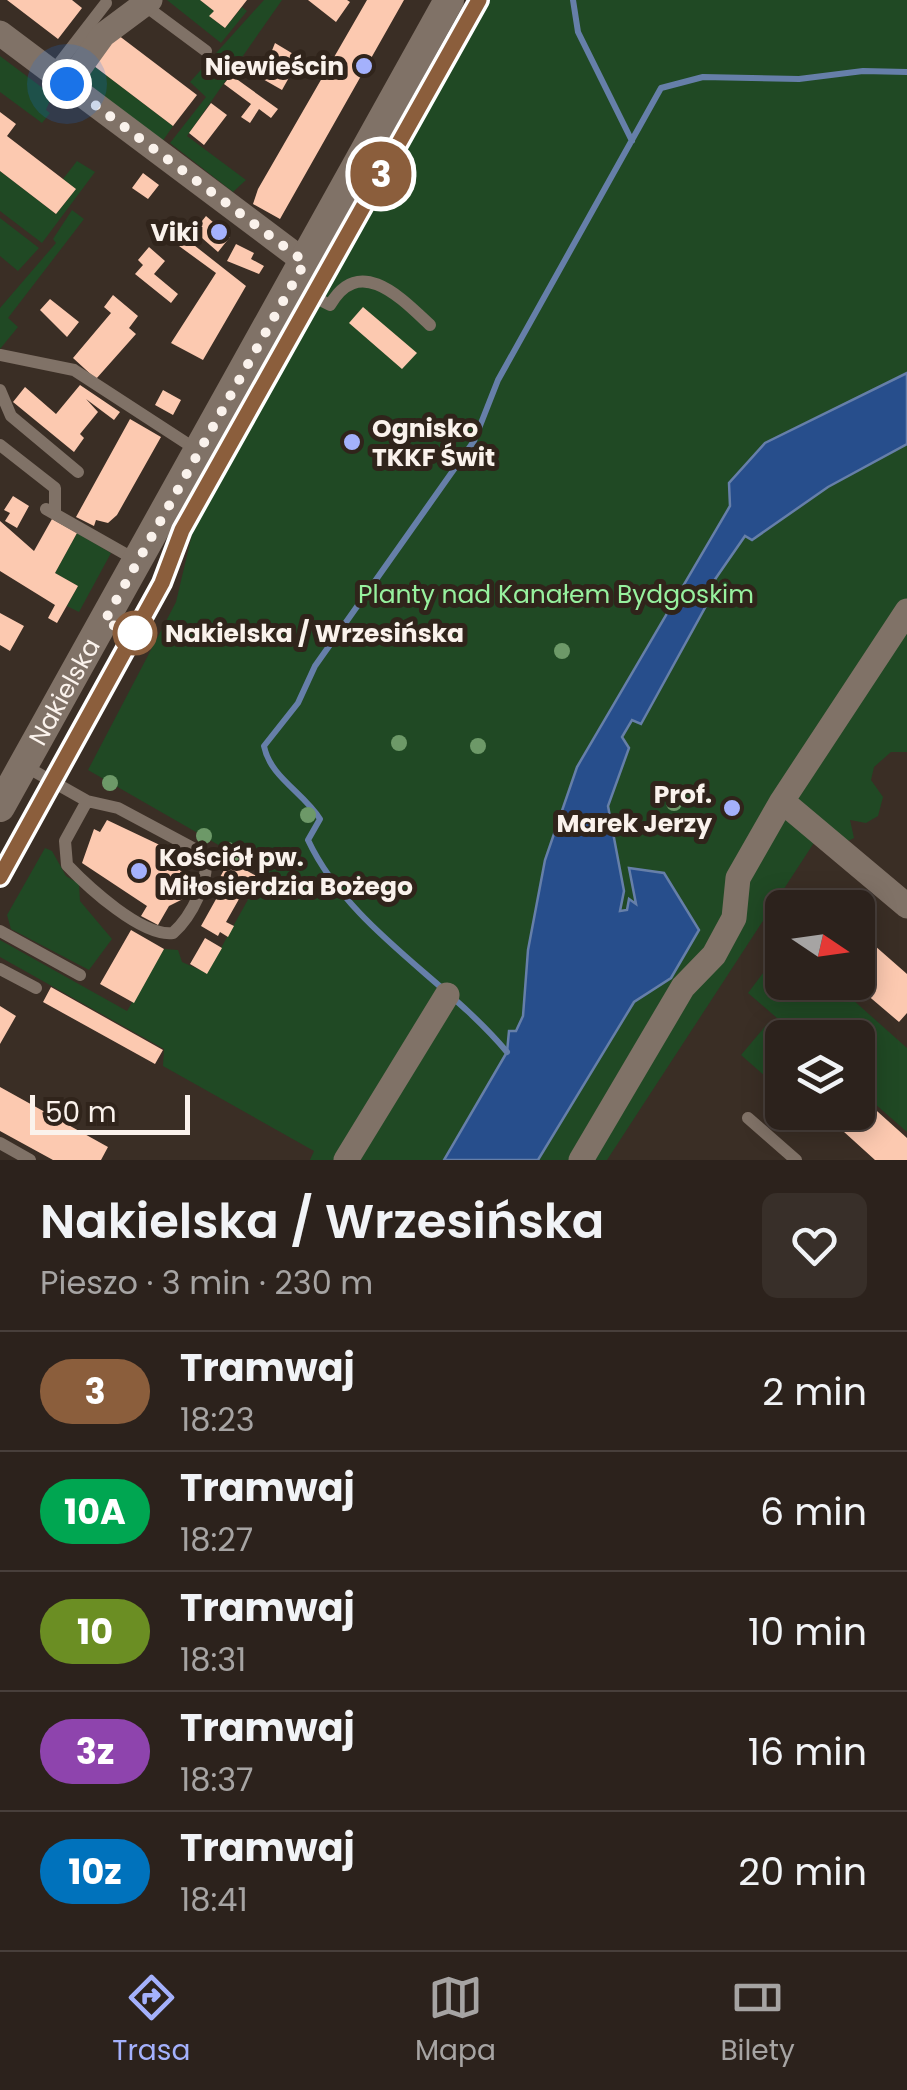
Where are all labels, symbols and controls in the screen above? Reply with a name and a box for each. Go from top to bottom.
place label: Niewieścin [205,49,344,84]
marker: Niewieścin [353,55,375,77]
your location [42,59,92,109]
line badge: 3 [348,142,414,206]
text: 3 [370,150,392,199]
place label: Viki [151,215,199,250]
marker: Viki [208,221,230,243]
place label: Ognisko TKKF Świt [372,411,495,475]
marker: Ognisko TKKF Świt [341,431,363,453]
park label: Planty nad Kanałem Bydgoskim [358,577,754,612]
marker: Nakielska / Wrzesińska [114,612,156,654]
place label: Nakielska / Wrzesińska [165,616,464,651]
street label: Nakielska [21,632,109,752]
place label: Prof. Marek Jerzy [556,777,712,841]
marker: Prof. Marek Jerzy [721,797,743,819]
place label: Kościół pw. Miłosierdzia Bożego [159,840,413,904]
marker: Kościół pw. Miłosierdzia Bożego [128,860,150,882]
north arrow [765,890,875,1000]
map controls [765,890,875,1130]
button: layers [765,1020,875,1130]
scale bar [30,1090,190,1134]
text: 50 m [45,1093,116,1132]
text: Nakielska / Wrzesińska [40,1188,604,1255]
button: heart [762,1193,867,1298]
text: Pieszo · 3 min · 230 m [40,1260,373,1305]
text: Tramwaj [180,1341,355,1394]
text: 2 min [762,1365,867,1418]
text: 3 [84,1367,106,1416]
text: 18:23 [180,1397,255,1442]
text: Tramwaj [180,1461,355,1514]
text: 6 min [760,1485,867,1538]
text: 10A [64,1487,126,1536]
text: 18:27 [180,1517,253,1562]
text: Tramwaj [180,1581,355,1634]
text: 10 min [748,1605,867,1658]
text: 10 [77,1607,113,1656]
text: 18:31 [180,1637,246,1682]
text: Tramwaj [180,1701,355,1754]
text: 16 min [748,1725,867,1778]
text: 3z [76,1727,114,1776]
text: 18:37 [180,1757,254,1802]
text: Tramwaj [180,1821,355,1874]
text: 20 min [738,1845,867,1898]
text: 10z [68,1847,122,1896]
text: 18:41 [180,1877,248,1922]
tab: Trasa [112,1970,190,2072]
tab: Mapa [415,1970,496,2072]
tab: Bilety [720,1970,795,2072]

